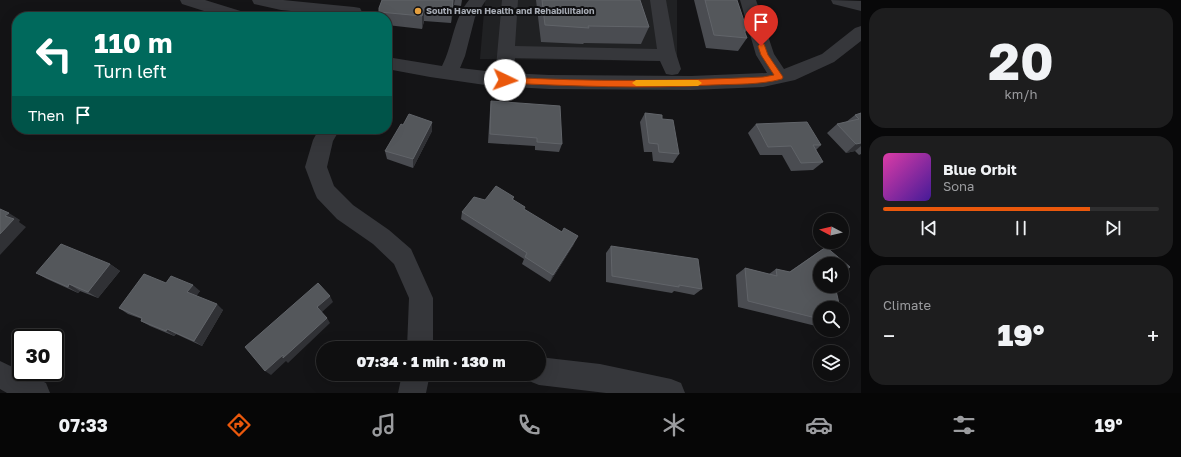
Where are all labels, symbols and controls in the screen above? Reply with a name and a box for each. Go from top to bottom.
place label: South Haven Health and Rehabiliitaion [426,5,595,16]
pin [744,5,778,46]
marker: South Haven Health and Rehabiliitaion [413,6,423,16]
icon: arrive [750,11,772,33]
text: 110 m [94,26,173,59]
icon: left [28,28,80,80]
text: 20 [988,29,1054,91]
position arrow [484,59,526,101]
text: Turn left [94,60,167,82]
text: km/h [1004,86,1038,102]
icon: arrive [72,104,94,126]
text: Then [28,106,64,124]
text: Blue Orbit [943,160,1017,178]
text: Sona [943,178,974,194]
north arrow [813,213,849,249]
map controls [813,213,849,381]
icon: previous [918,217,940,239]
icon: pause [1010,217,1032,239]
icon: next [1102,217,1124,239]
button: sound [813,257,849,293]
text: Climate [883,297,931,313]
button: search [813,301,849,337]
text: 19° [997,317,1045,353]
text: − [883,322,895,349]
text: + [1147,322,1159,349]
speed limit sign: 30 [12,329,64,381]
button: layers [813,345,849,381]
text: 07:34 · 1 min · 130 m [356,352,506,370]
icon: directions [225,411,253,439]
icon: music [370,411,398,439]
icon: phone [515,411,543,439]
icon: climate [660,411,688,439]
icon: car [805,411,833,439]
icon: filters [950,411,978,439]
text: 07:33 [59,414,108,436]
text: 19° [1095,414,1122,436]

